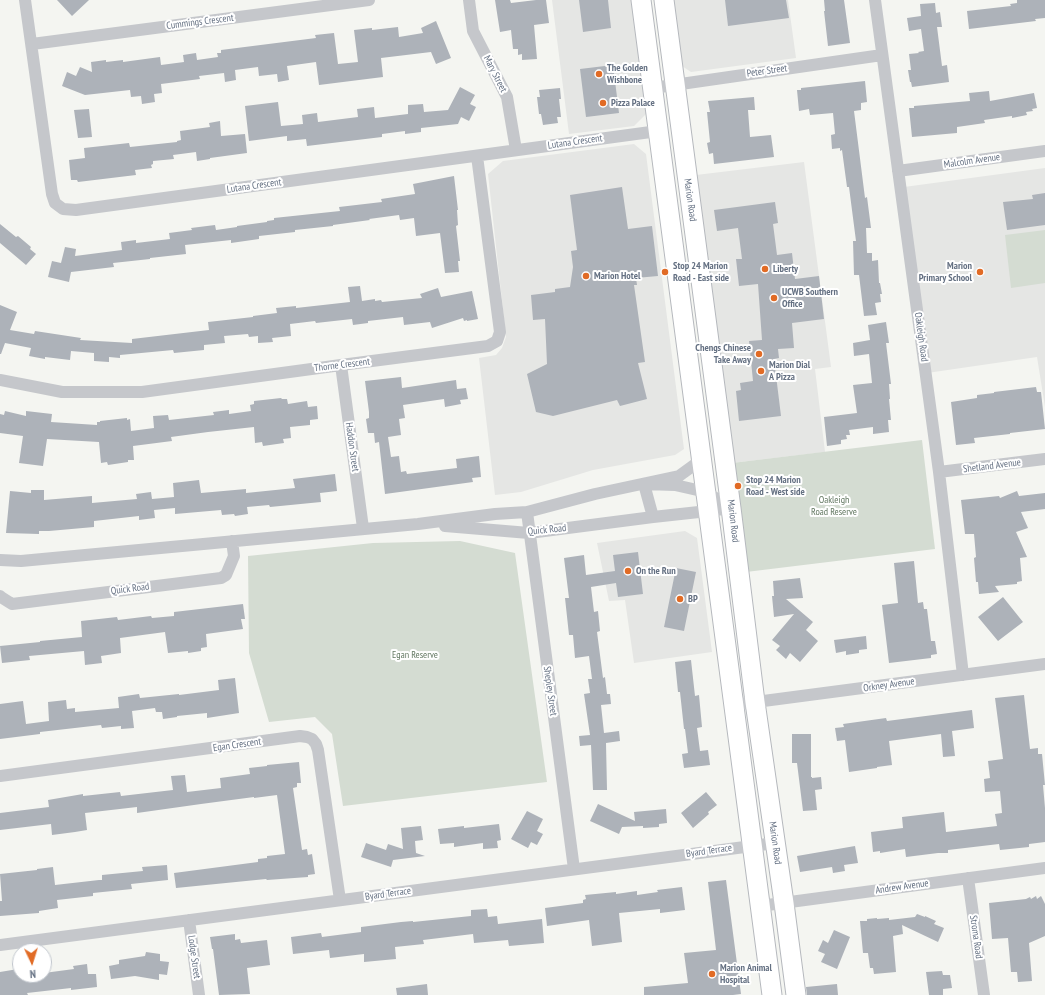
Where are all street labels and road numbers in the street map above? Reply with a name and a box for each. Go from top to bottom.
street label: Cummings Crescent [166,12,234,32]
street label: Mary Street [481,54,509,94]
street label: Peter Street [746,62,788,80]
street label: Lutana Crescent [547,132,603,152]
street label: Malcolm Avenue [943,151,1001,171]
street label: Lutana Crescent [226,176,282,196]
street label: Marion Road [681,178,699,222]
street label: Oakleigh Road [912,311,930,363]
street label: Thorne Crescent [314,356,370,374]
street label: Haddon Street [343,422,361,472]
street label: Shetland Avenue [962,457,1022,475]
street label: Marion Road [724,499,742,543]
street label: Quick Road [527,522,567,538]
street label: Quick Road [110,581,150,597]
street label: Shepley Street [541,665,559,717]
street label: Orkney Avenue [863,675,915,695]
street label: Egan Crescent [212,736,262,754]
street label: Marion Road [766,821,784,865]
street label: Byard Terrace [685,842,733,860]
street label: Andrew Avenue [875,877,929,897]
street label: Byard Terrace [364,885,412,903]
street label: Stroma Road [967,914,985,960]
street label: Lodge Street [185,935,203,979]

